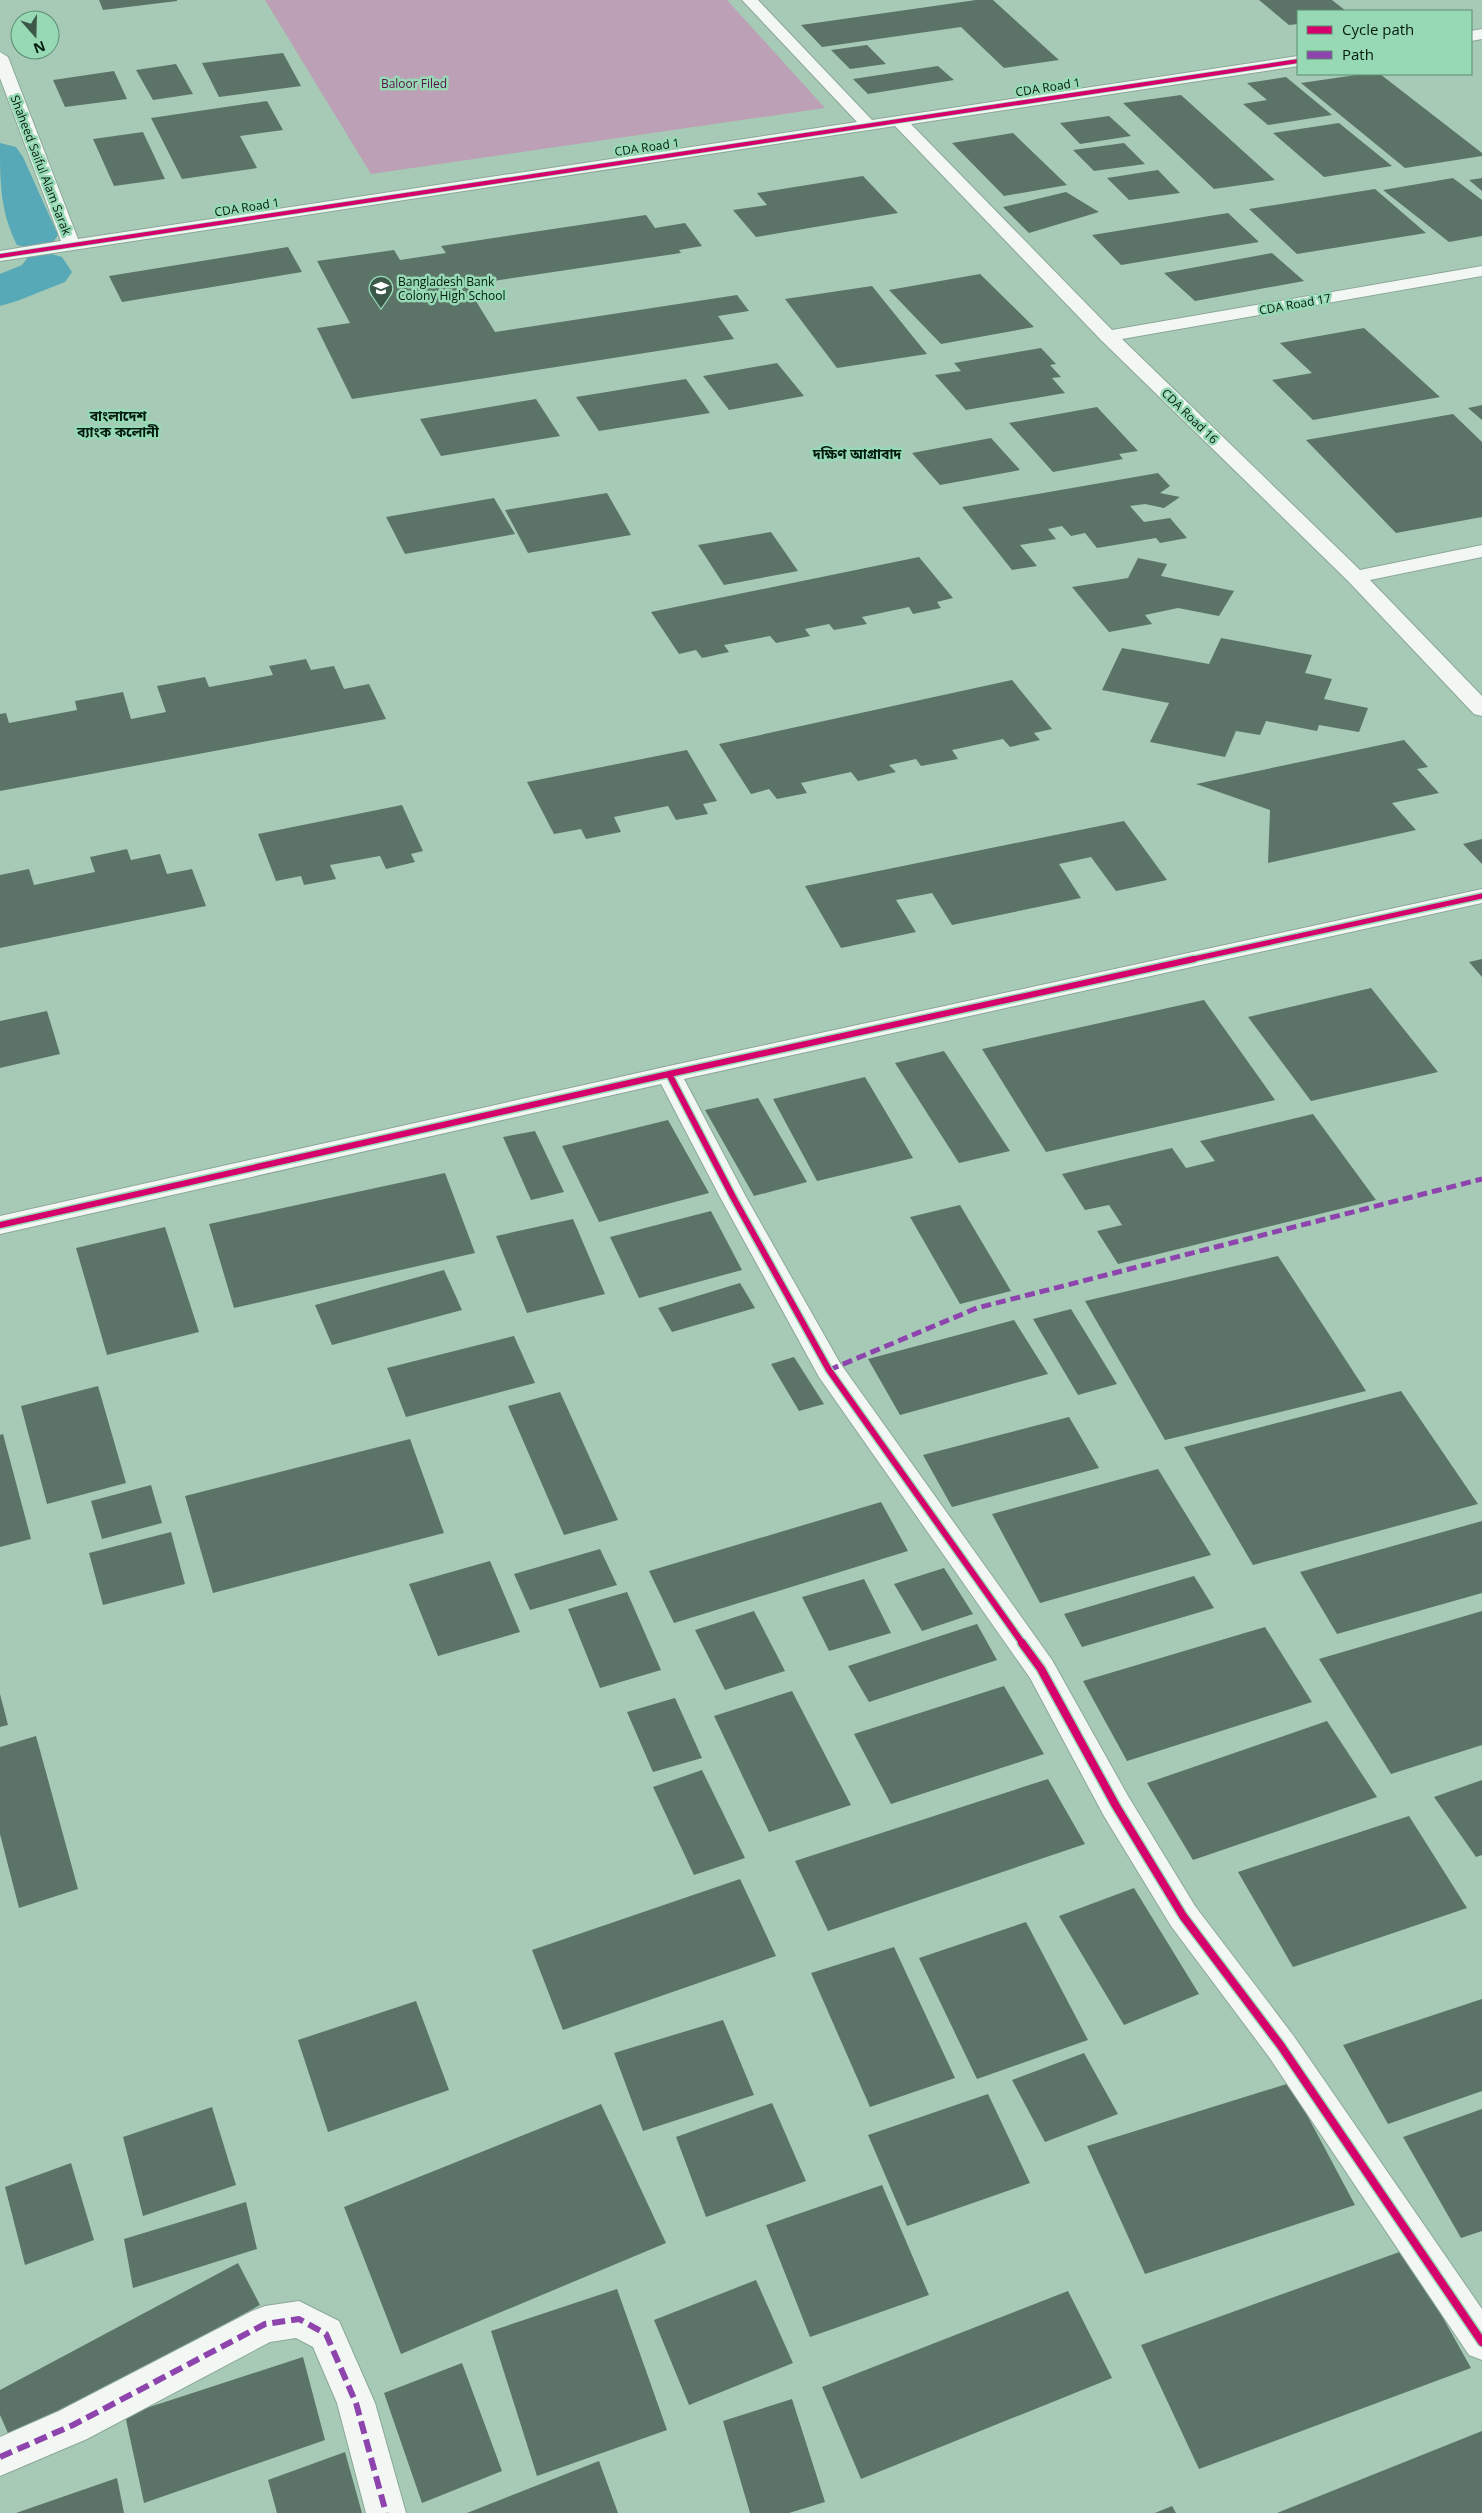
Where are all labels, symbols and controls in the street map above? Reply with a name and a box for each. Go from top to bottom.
north arrow [10,10,60,60]
legend [1297,10,1472,75]
text: Cycle path [1342,19,1414,39]
text: N [31,37,48,59]
text: Path [1342,44,1374,64]
street label: CDA Road 1 [1014,73,1082,101]
park label: Baloor Filed [381,75,447,92]
street label: Shaheed Saiful Alam Sarak [6,93,76,238]
street label: CDA Road 1 [613,134,681,160]
street label: CDA Road 1 [213,193,281,221]
place label: Bangladesh Bank Colony High School [398,273,506,304]
school or university icon: Bangladesh Bank Colony High School [368,275,394,309]
street label: CDA Road 17 [1258,289,1332,319]
street label: CDA Road 16 [1158,385,1222,447]
district label: বাংলাদেশ ব্যাংক কলোনী [76,406,160,441]
district label: দক্ষিণ আগ্রাবাদ [812,444,902,463]

